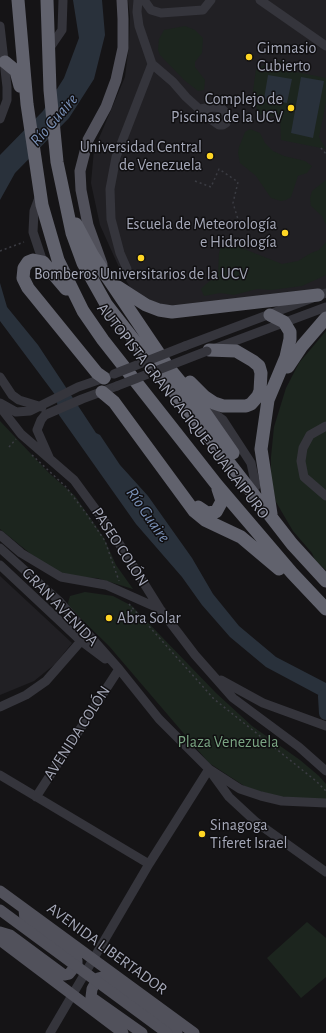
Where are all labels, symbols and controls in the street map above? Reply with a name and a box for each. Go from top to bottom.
place label: Gimnasio Cubierto [257,38,316,76]
marker: Gimnasio Cubierto [244,52,254,62]
place label: Complejo de Piscinas de la UCV [171,89,283,127]
water label: Río Guaire [26,90,82,150]
marker: Complejo de Piscinas de la UCV [286,103,296,113]
place label: Universidad Central de Venezuela [80,137,202,175]
marker: Universidad Central de Venezuela [205,151,215,161]
place label: Escuela de Meteorología e Hidrología [126,214,277,252]
marker: Escuela de Meteorología e Hidrología [280,228,290,238]
marker: Bomberos Universitarios de la UCV [136,253,146,263]
place label: Bomberos Universitarios de la UCV [34,264,248,284]
street label: AUTOPISTA GRAN CACIQUE GUAICAIPURO [93,299,273,523]
water label: Río Guaire [122,483,174,547]
street label: PASEO COLÓN [87,504,153,590]
street label: GRAN AVENIDA [18,564,102,650]
place label: Abra Solar [117,608,181,628]
marker: Abra Solar [104,613,114,623]
street label: AVENIDA COLÓN [39,682,115,784]
park label: Plaza Venezuela [177,732,279,752]
place label: Sinagoga Tiferet Israel [210,815,288,853]
marker: Sinagoga Tiferet Israel [197,829,207,839]
street label: AVENIDA LIBERTADOR [43,899,171,999]

